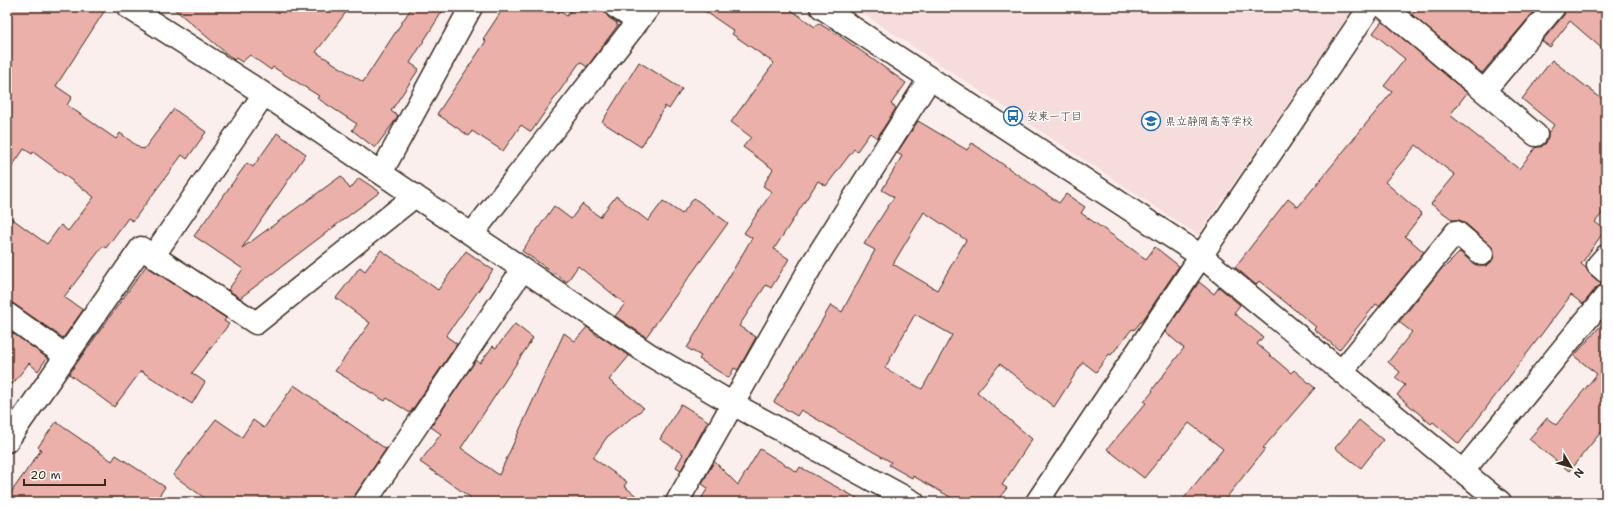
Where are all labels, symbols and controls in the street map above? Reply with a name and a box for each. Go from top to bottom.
bus stop icon: 安東一丁目 [1002,105,1024,127]
place label: 安東一丁目 [1027,109,1082,124]
school or university icon: 県立静岡高等学校 [1140,110,1162,132]
place label: 県立静岡高等学校 [1165,114,1253,129]
north arrow [1551,447,1591,487]
scale bar [24,461,105,487]
text: N [1570,465,1587,481]
text: 20 m [30,467,61,483]

